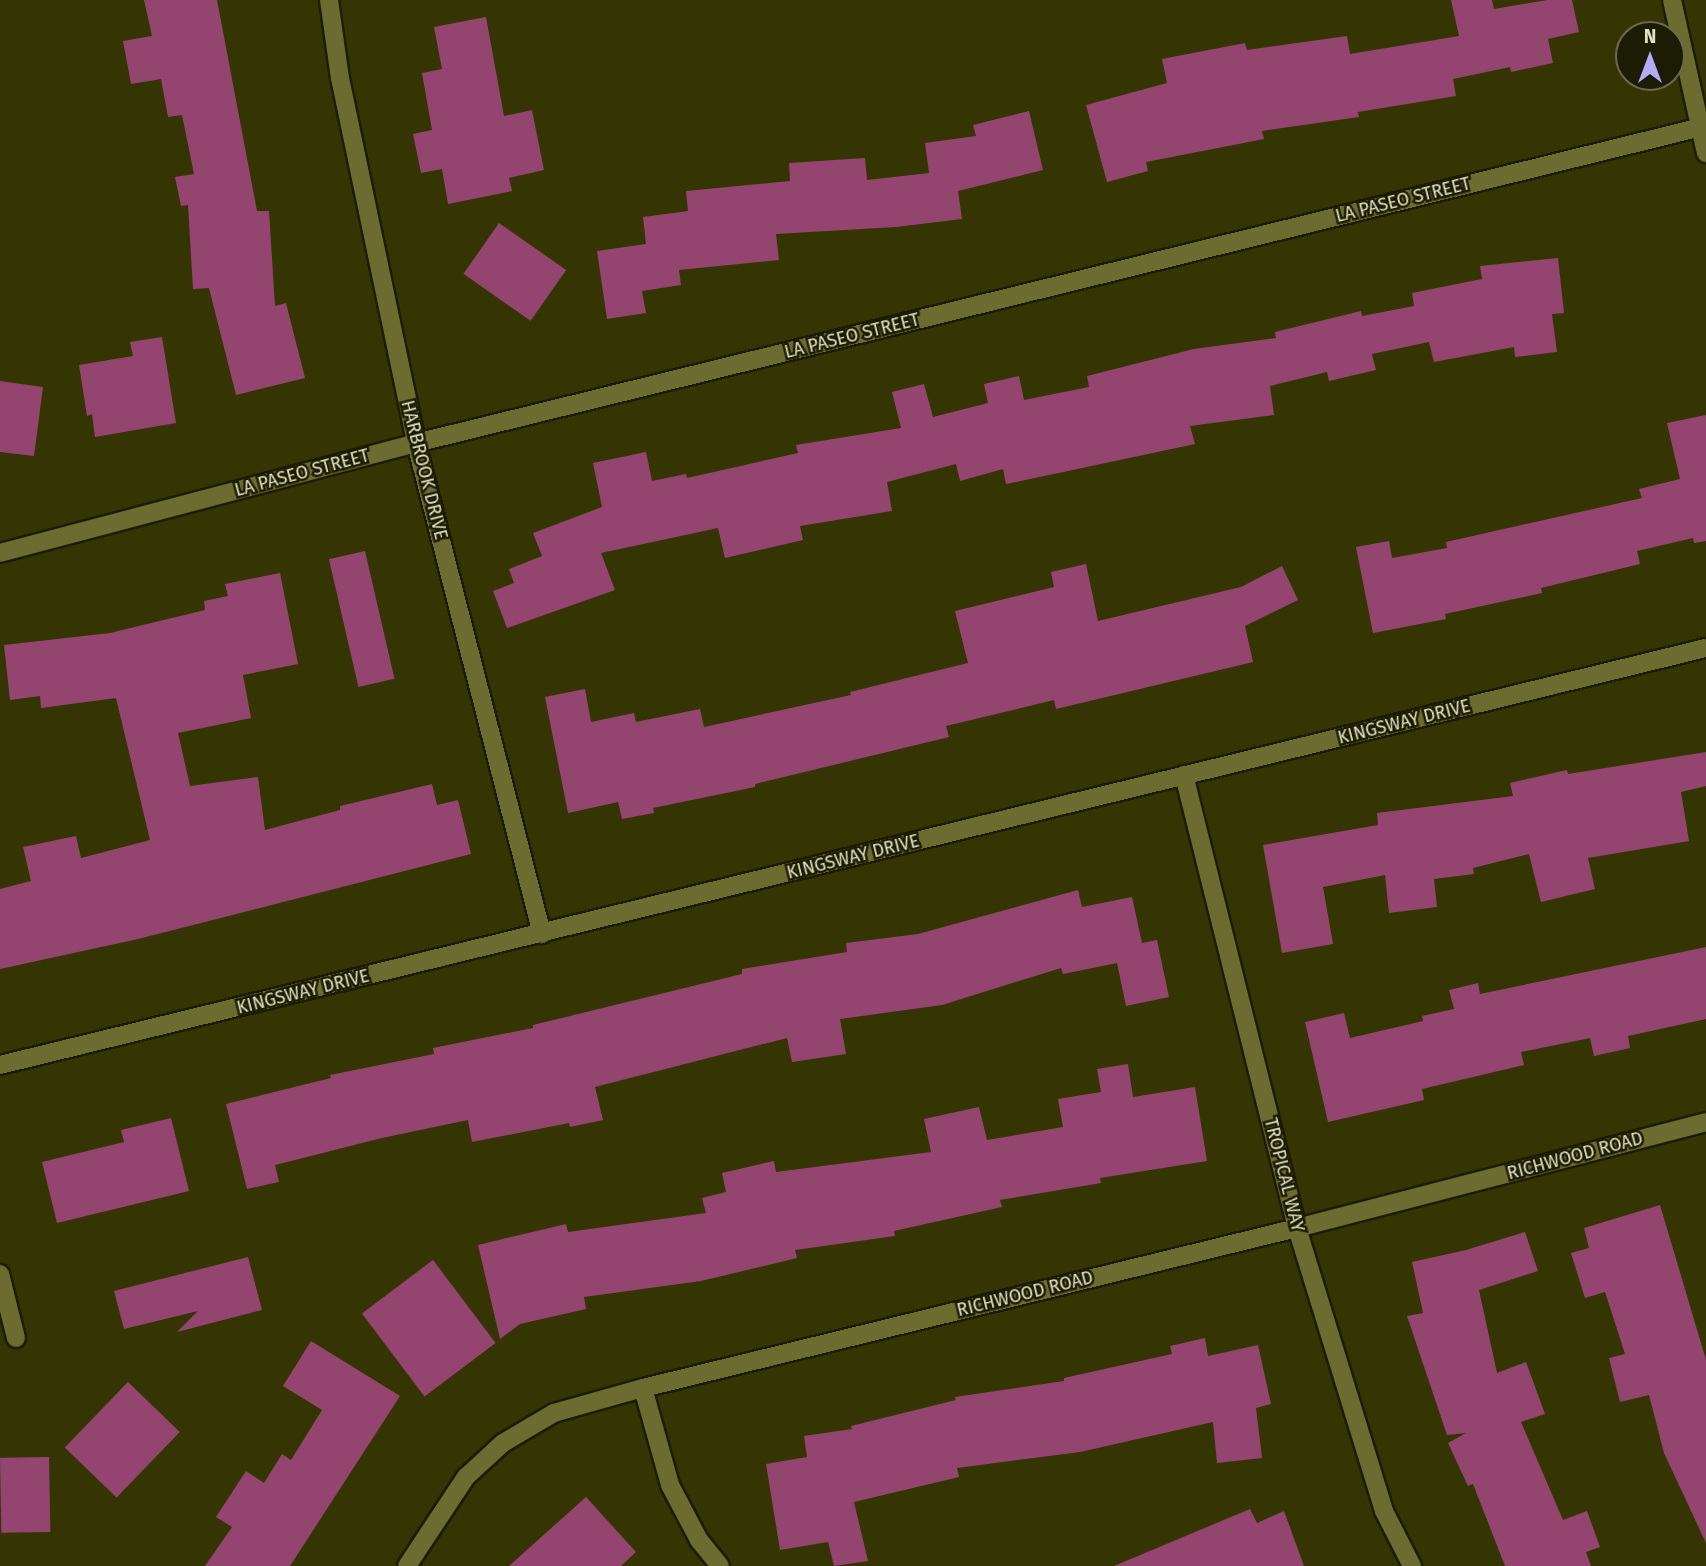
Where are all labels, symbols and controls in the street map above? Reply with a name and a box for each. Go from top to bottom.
north arrow [1615,21,1685,91]
text: N [1644,25,1656,48]
street label: LA PASEO STREET [1333,173,1473,227]
street label: LA PASEO STREET [782,309,922,363]
street label: HARBROOK DRIVE [396,398,452,542]
street label: LA PASEO STREET [232,445,372,501]
street label: KINGSWAY DRIVE [1336,695,1472,749]
street label: KINGSWAY DRIVE [785,830,921,884]
street label: KINGSWAY DRIVE [235,965,371,1019]
street label: TROPICAL WAY [1259,1116,1309,1234]
street label: RICHWOOD ROAD [1505,1128,1645,1184]
street label: RICHWOOD ROAD [955,1267,1095,1321]

